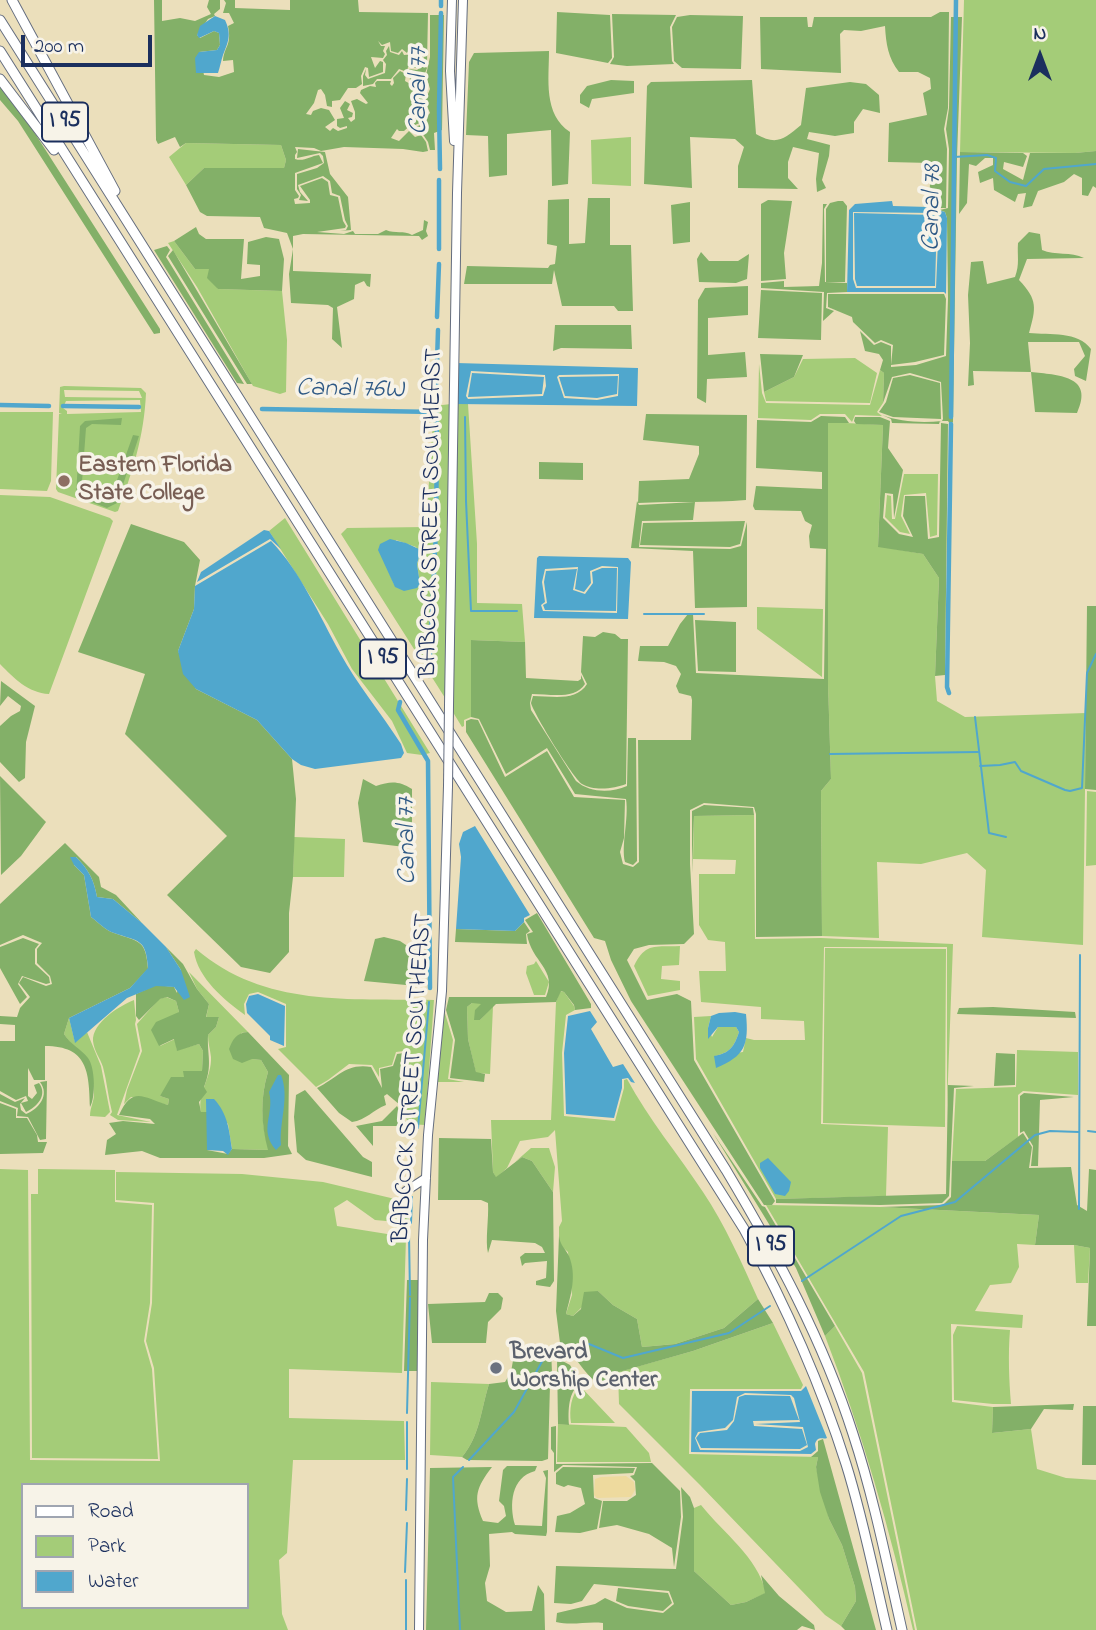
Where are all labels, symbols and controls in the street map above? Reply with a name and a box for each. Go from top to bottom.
scale bar [24,21,156,65]
north arrow [1005,21,1075,91]
text: N [1034,21,1046,48]
text: 200 m [34,32,84,62]
water label: Canal 77 [405,47,437,135]
road number: I 95 [42,102,88,141]
water label: Canal 78 [918,164,950,252]
street label: BABCOCK STREET SOUTHEAST [416,348,450,678]
water label: Canal 76W [296,374,404,408]
place label: Eastern Florida State College [78,453,232,509]
marker: Eastern Florida State College [56,473,72,489]
road number: I 95 [360,639,406,678]
water label: Canal 77 [393,797,425,885]
street label: BABCOCK STREET SOUTHEAST [388,912,440,1244]
road number: I 95 [748,1226,794,1266]
place label: Brevard Worship Center [510,1340,658,1396]
marker: Brevard Worship Center [488,1360,504,1376]
legend [21,1483,248,1609]
text: Road [88,1497,134,1527]
text: Park [88,1532,126,1562]
text: Water [88,1567,139,1597]

